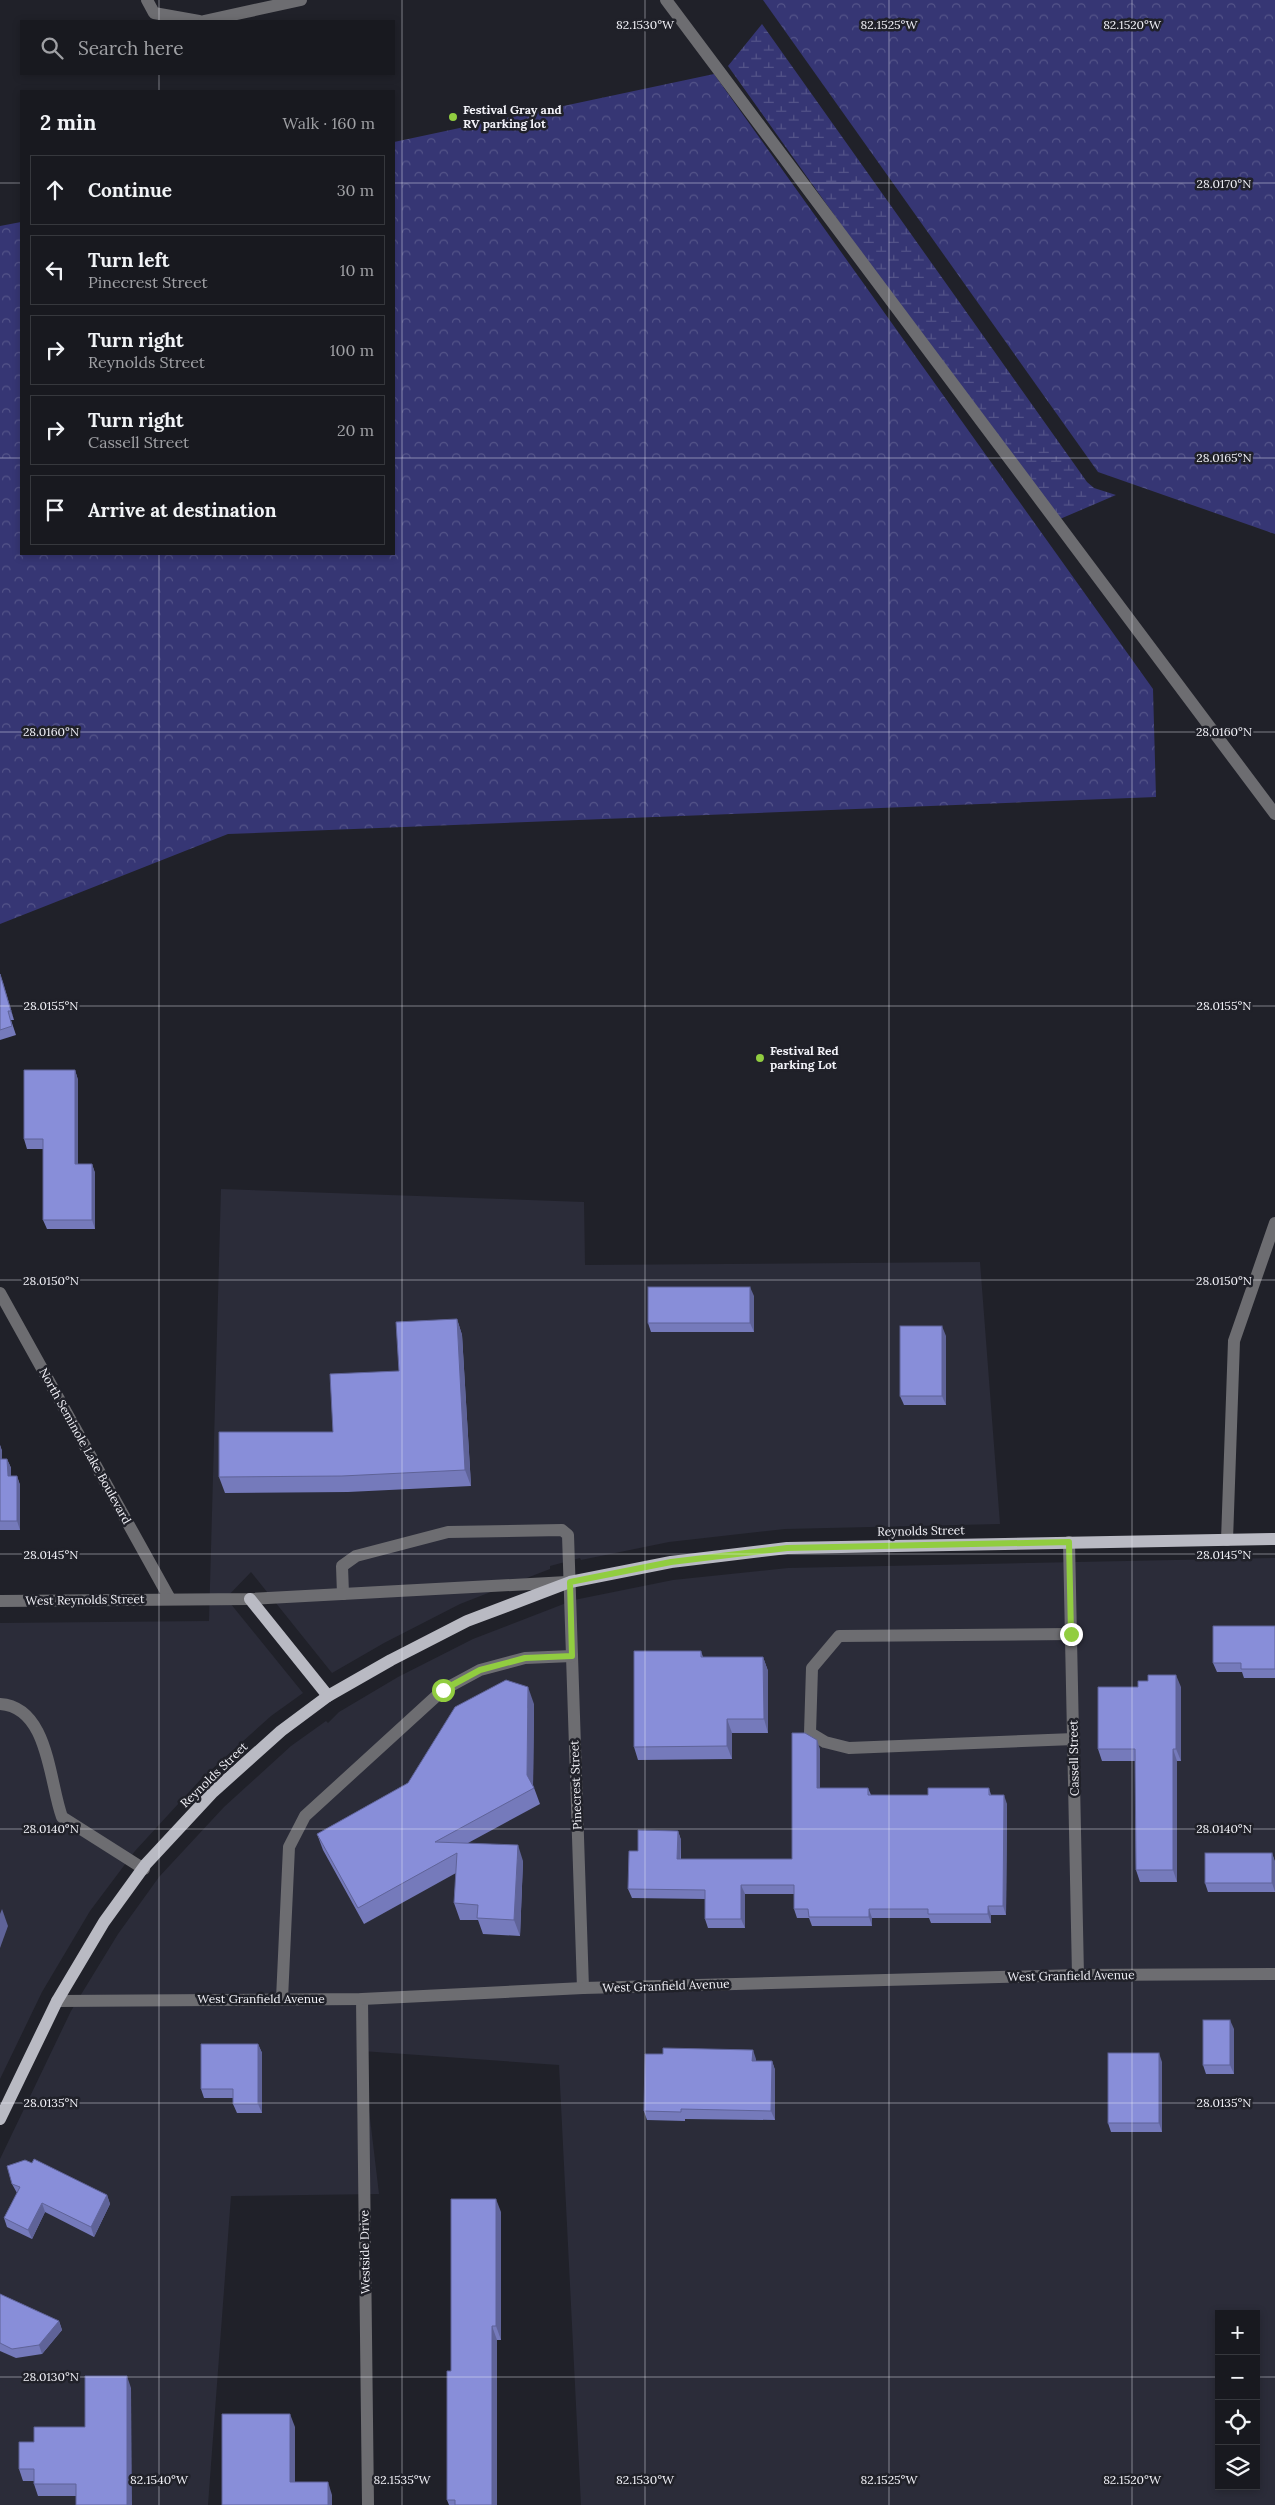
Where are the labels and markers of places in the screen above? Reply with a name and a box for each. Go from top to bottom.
place label: Festival Gray and RV parking lot [463,102,562,131]
marker: Festival Gray and RV parking lot [447,111,459,123]
place label: Festival Red parking Lot [770,1043,839,1072]
marker: Festival Red parking Lot [754,1052,766,1064]

